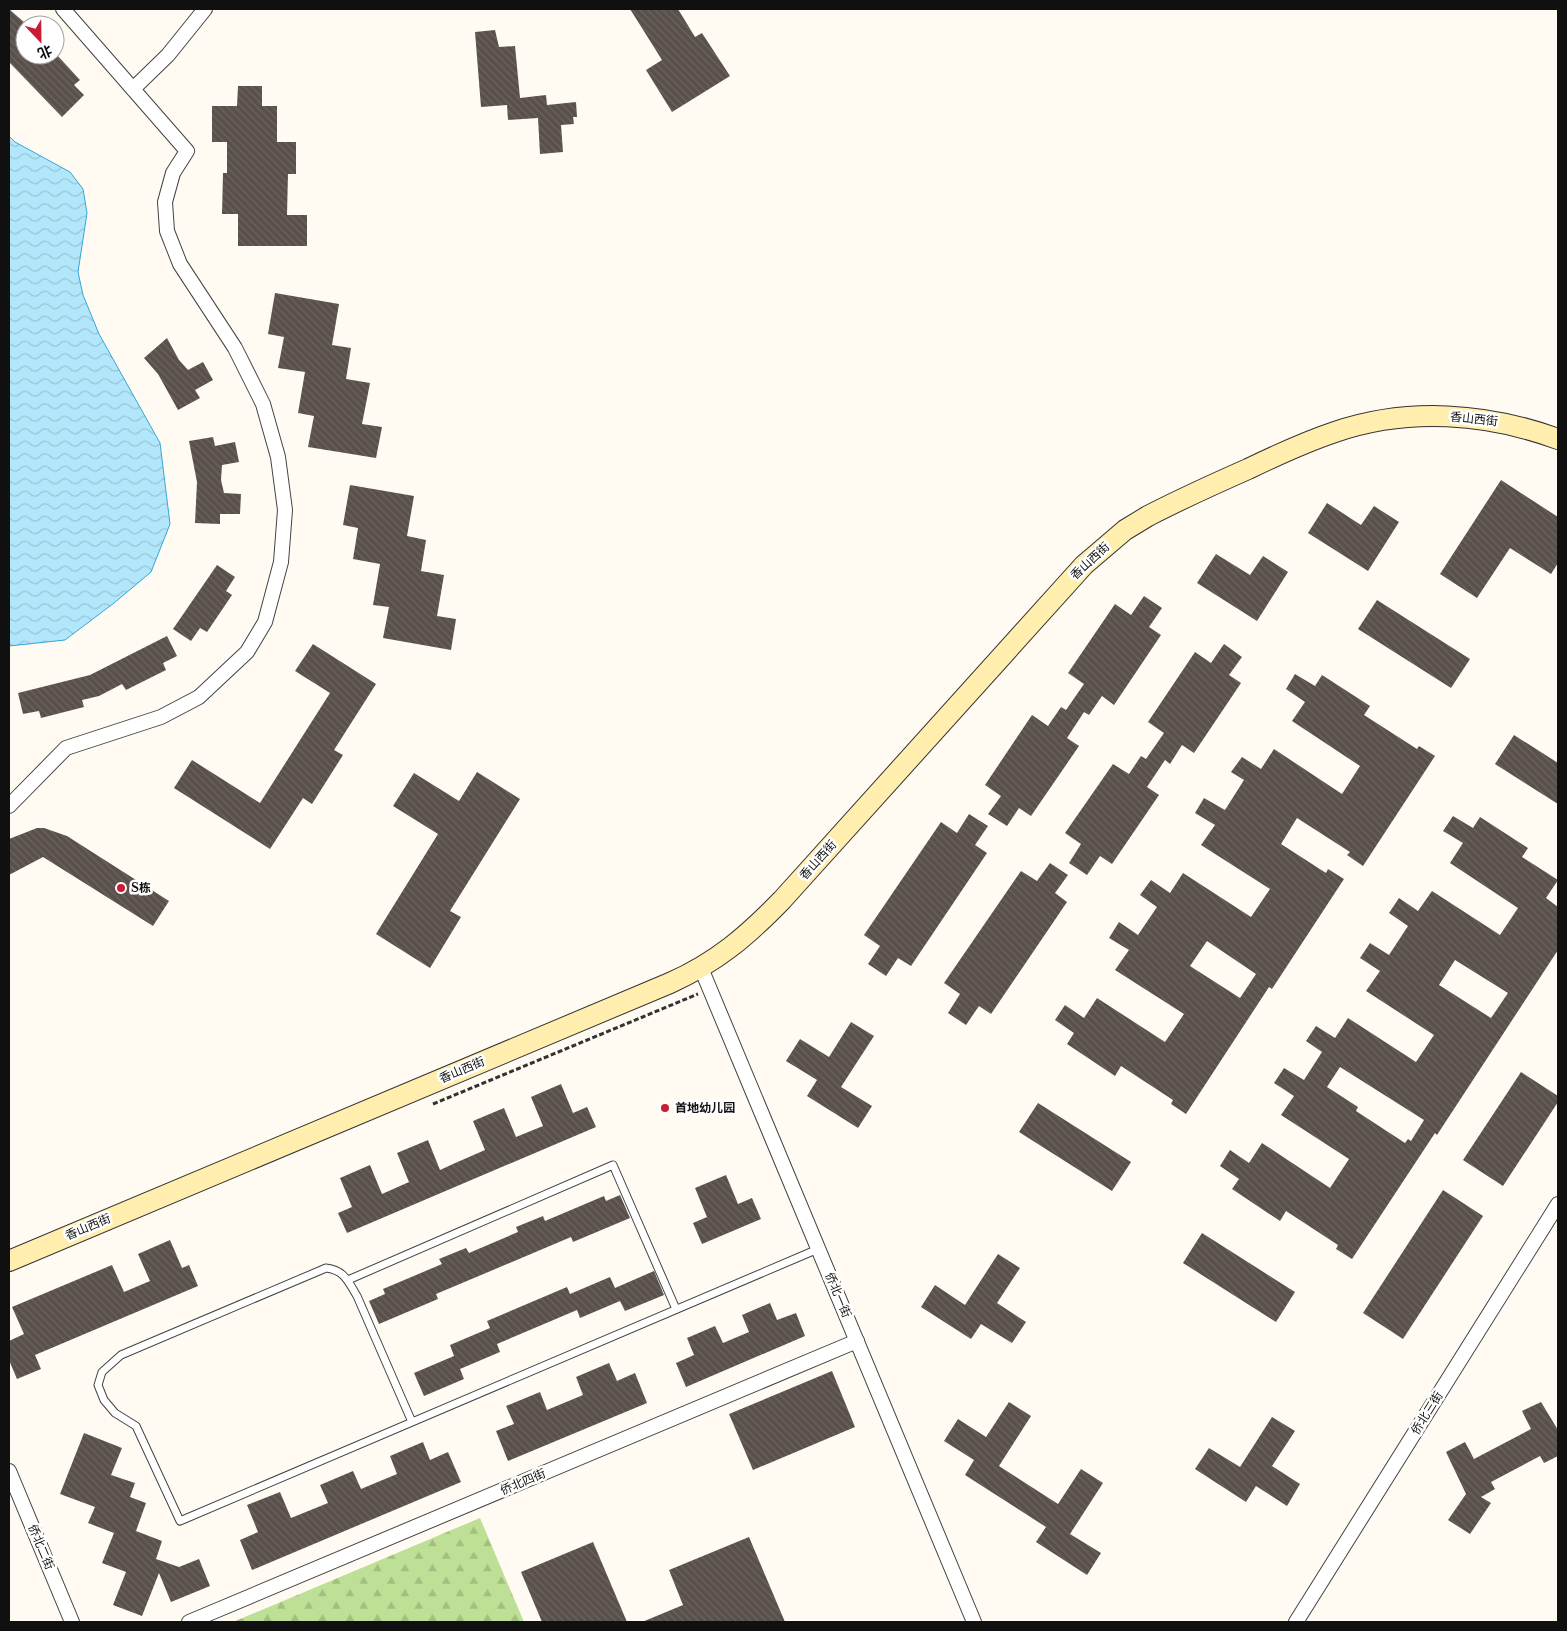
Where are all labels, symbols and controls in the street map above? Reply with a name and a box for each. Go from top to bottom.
north arrow [15,15,65,65]
text: 北 [35,41,55,63]
street label: 香山西街 [1449,409,1499,428]
street label: 香山西街 [1067,539,1112,582]
street label: 香山西街 [796,837,839,883]
place label: S栋 [131,880,151,895]
marker: S栋 [115,882,127,894]
street label: 香山西街 [437,1053,487,1086]
place label: 首地幼儿园 [675,1100,735,1115]
marker: 首地幼儿园 [659,1102,671,1114]
street label: 香山西街 [63,1210,113,1243]
street label: 侨北一街 [822,1270,855,1320]
street label: 侨北三街 [1407,1388,1446,1437]
street label: 侨北四街 [498,1465,548,1498]
street label: 侨北二街 [25,1522,58,1572]

